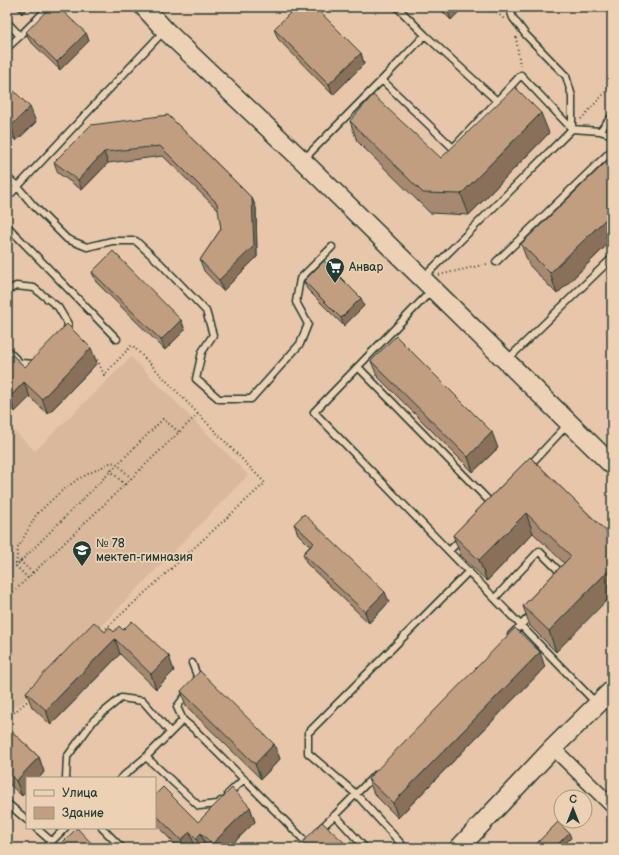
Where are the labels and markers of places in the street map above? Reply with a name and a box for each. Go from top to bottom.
supermarket icon: Анвар [324,256,346,284]
place label: Анвар [348,260,383,275]
place label: № 78 мектеп-гимназия [96,536,193,565]
school or university icon: № 78 мектеп-гимназия [71,539,93,567]

